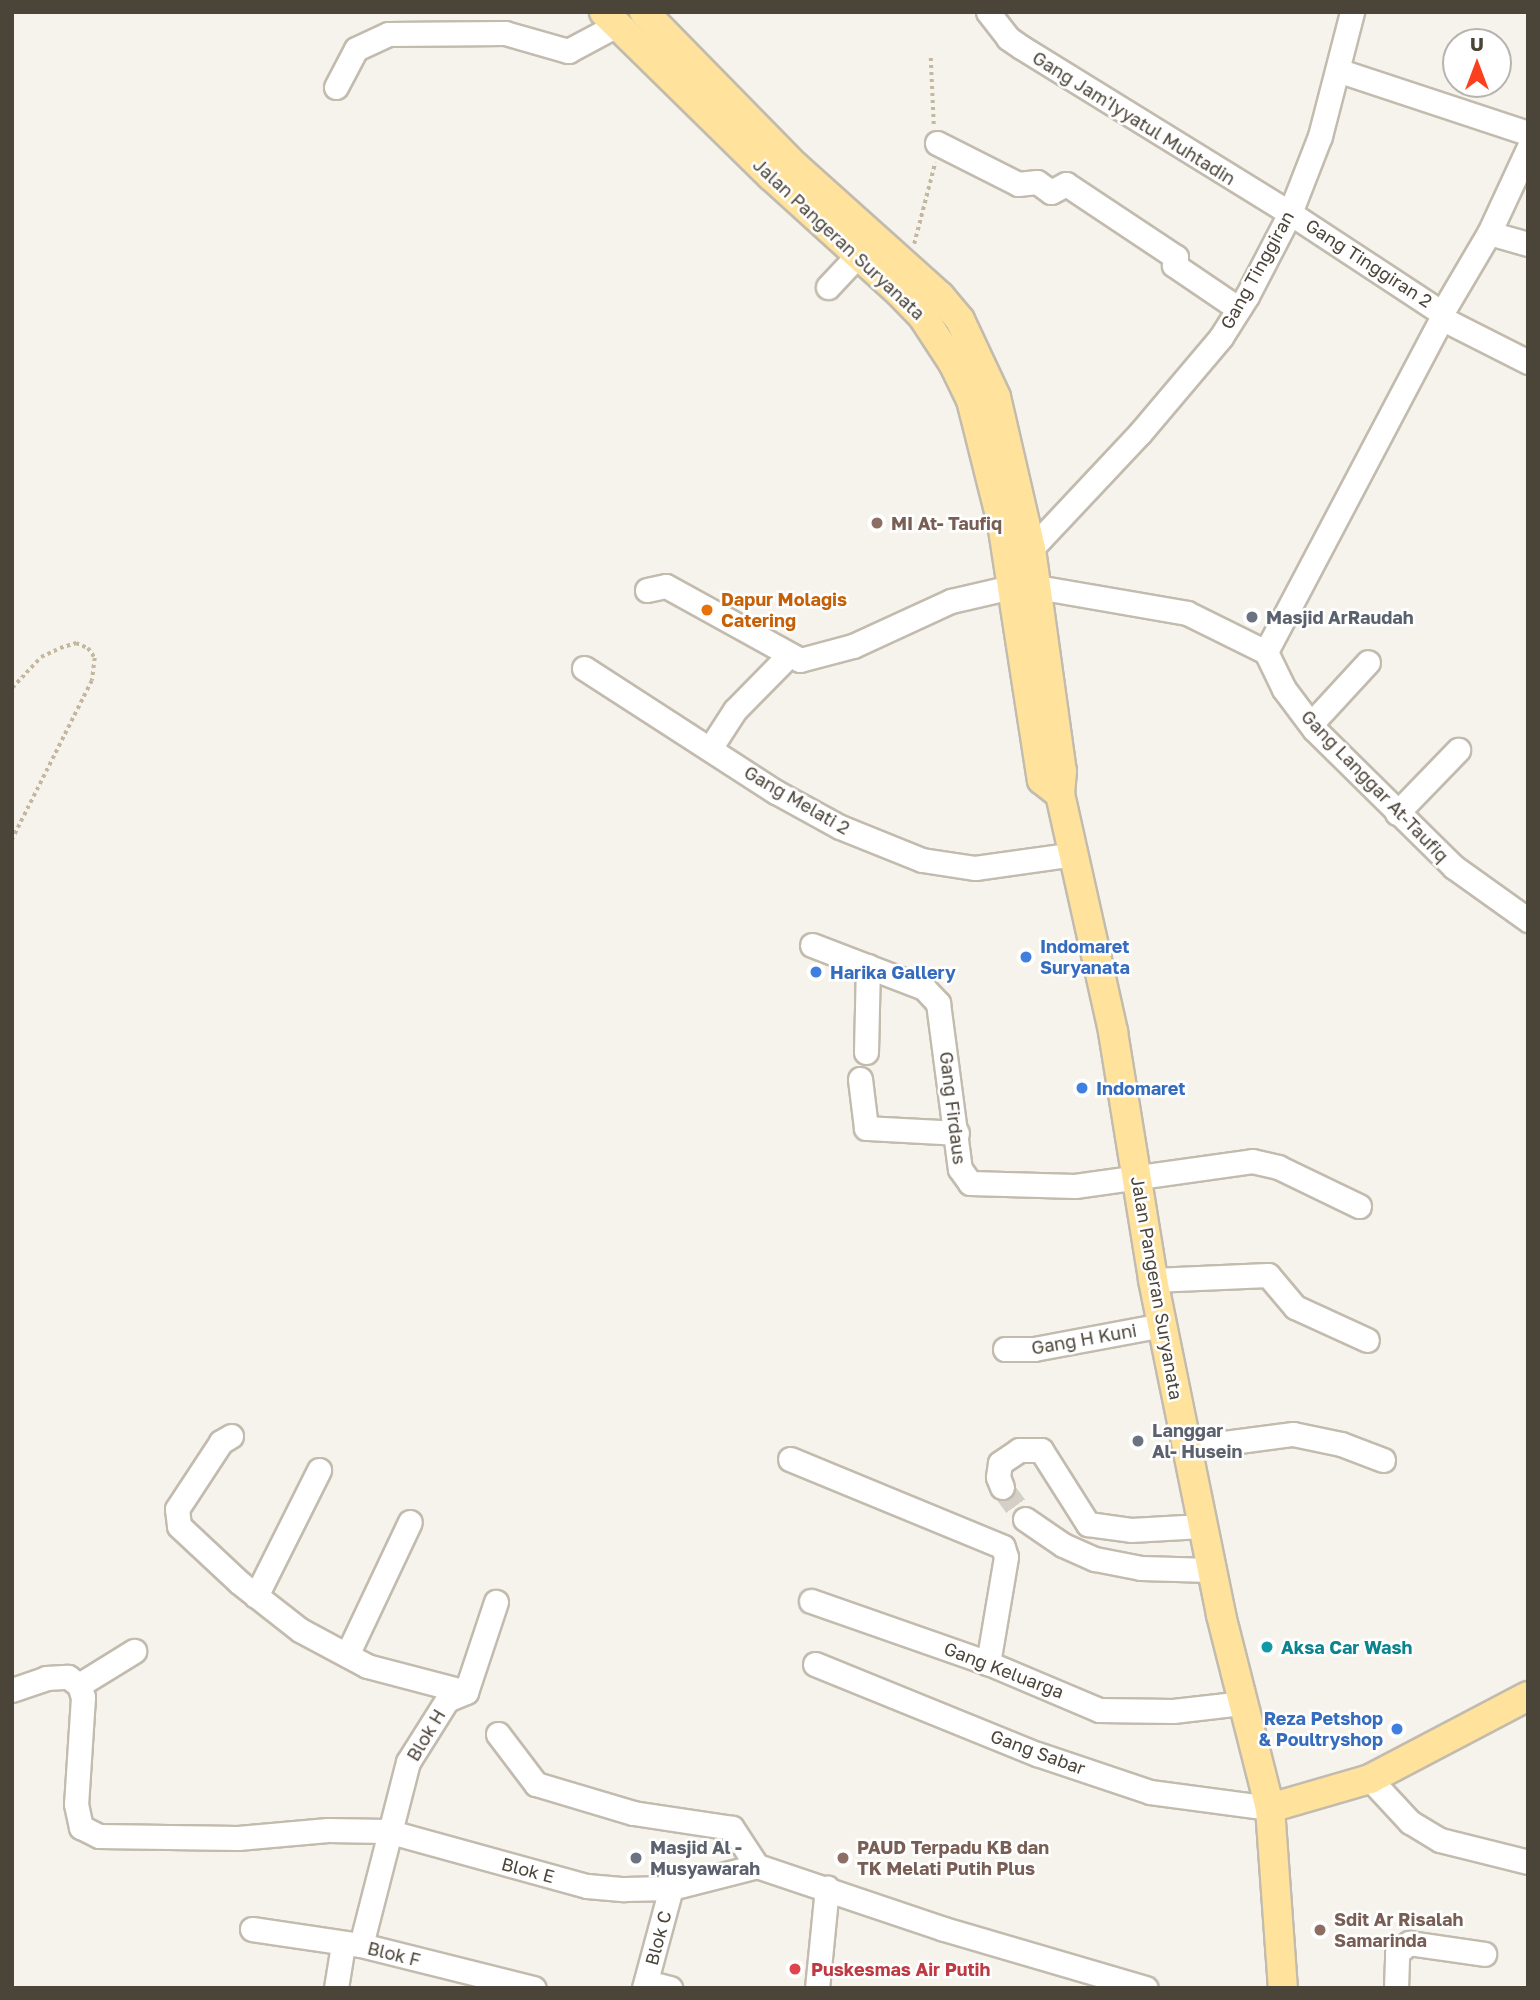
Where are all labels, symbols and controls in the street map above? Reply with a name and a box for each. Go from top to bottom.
north arrow [1442,28,1512,98]
text: U [1470,32,1484,55]
street label: Gang Jam'Iyyatul Muhtadin [1029,47,1239,189]
street label: Jalan Pangeran Suryanata [749,154,929,324]
street label: Gang Tinggiran [1216,207,1298,333]
street label: Gang Tinggiran 2 [1302,214,1436,312]
place label: MI At- Taufiq [891,512,1002,534]
marker: MI At- Taufiq [869,515,885,531]
place label: Dapur Molagis Catering [721,589,847,632]
marker: Dapur Molagis Catering [699,602,715,618]
place label: Masjid ArRaudah [1266,606,1414,628]
marker: Masjid ArRaudah [1244,609,1260,625]
street label: Gang Langgar At-Taufiq [1297,706,1453,866]
street label: Gang Melati 2 [740,761,854,839]
place label: Indomaret Suryanata [1040,936,1130,978]
marker: Indomaret Suryanata [1018,949,1034,965]
place label: Harika Gallery [830,961,956,983]
marker: Harika Gallery [808,964,824,980]
street label: Gang Firdaus [935,1050,971,1166]
place label: Indomaret [1096,1077,1186,1099]
marker: Indomaret [1074,1080,1090,1096]
street label: Jalan Pangeran Suryanata [1127,1174,1187,1402]
street label: Gang H Kuni [1030,1319,1138,1359]
place label: Langgar Al- Husein [1152,1420,1242,1462]
marker: Langgar Al- Husein [1130,1433,1146,1449]
place label: Aksa Car Wash [1281,1636,1412,1658]
street label: Gang Keluarga [941,1637,1067,1703]
marker: Aksa Car Wash [1259,1639,1275,1655]
street label: Blok H [402,1705,450,1765]
place label: Reza Petshop & Poultryshop [1259,1708,1383,1750]
marker: Reza Petshop & Poultryshop [1389,1721,1405,1737]
street label: Gang Sabar [988,1725,1088,1779]
place label: Masjid Al - Musyawarah [650,1837,760,1880]
place label: PAUD Terpadu KB dan TK Melati Putih Plus [857,1837,1049,1880]
marker: Masjid Al - Musyawarah [628,1850,644,1866]
marker: PAUD Terpadu KB dan TK Melati Putih Plus [835,1850,851,1866]
street label: Blok E [499,1853,557,1887]
street label: Blok C [640,1908,676,1968]
place label: Sdit Ar Risalah Samarinda [1334,1909,1463,1952]
marker: Sdit Ar Risalah Samarinda [1312,1922,1328,1938]
street label: Blok F [365,1937,423,1971]
place label: Puskesmas Air Putih [811,1958,990,1980]
marker: Puskesmas Air Putih [785,1959,805,1979]

